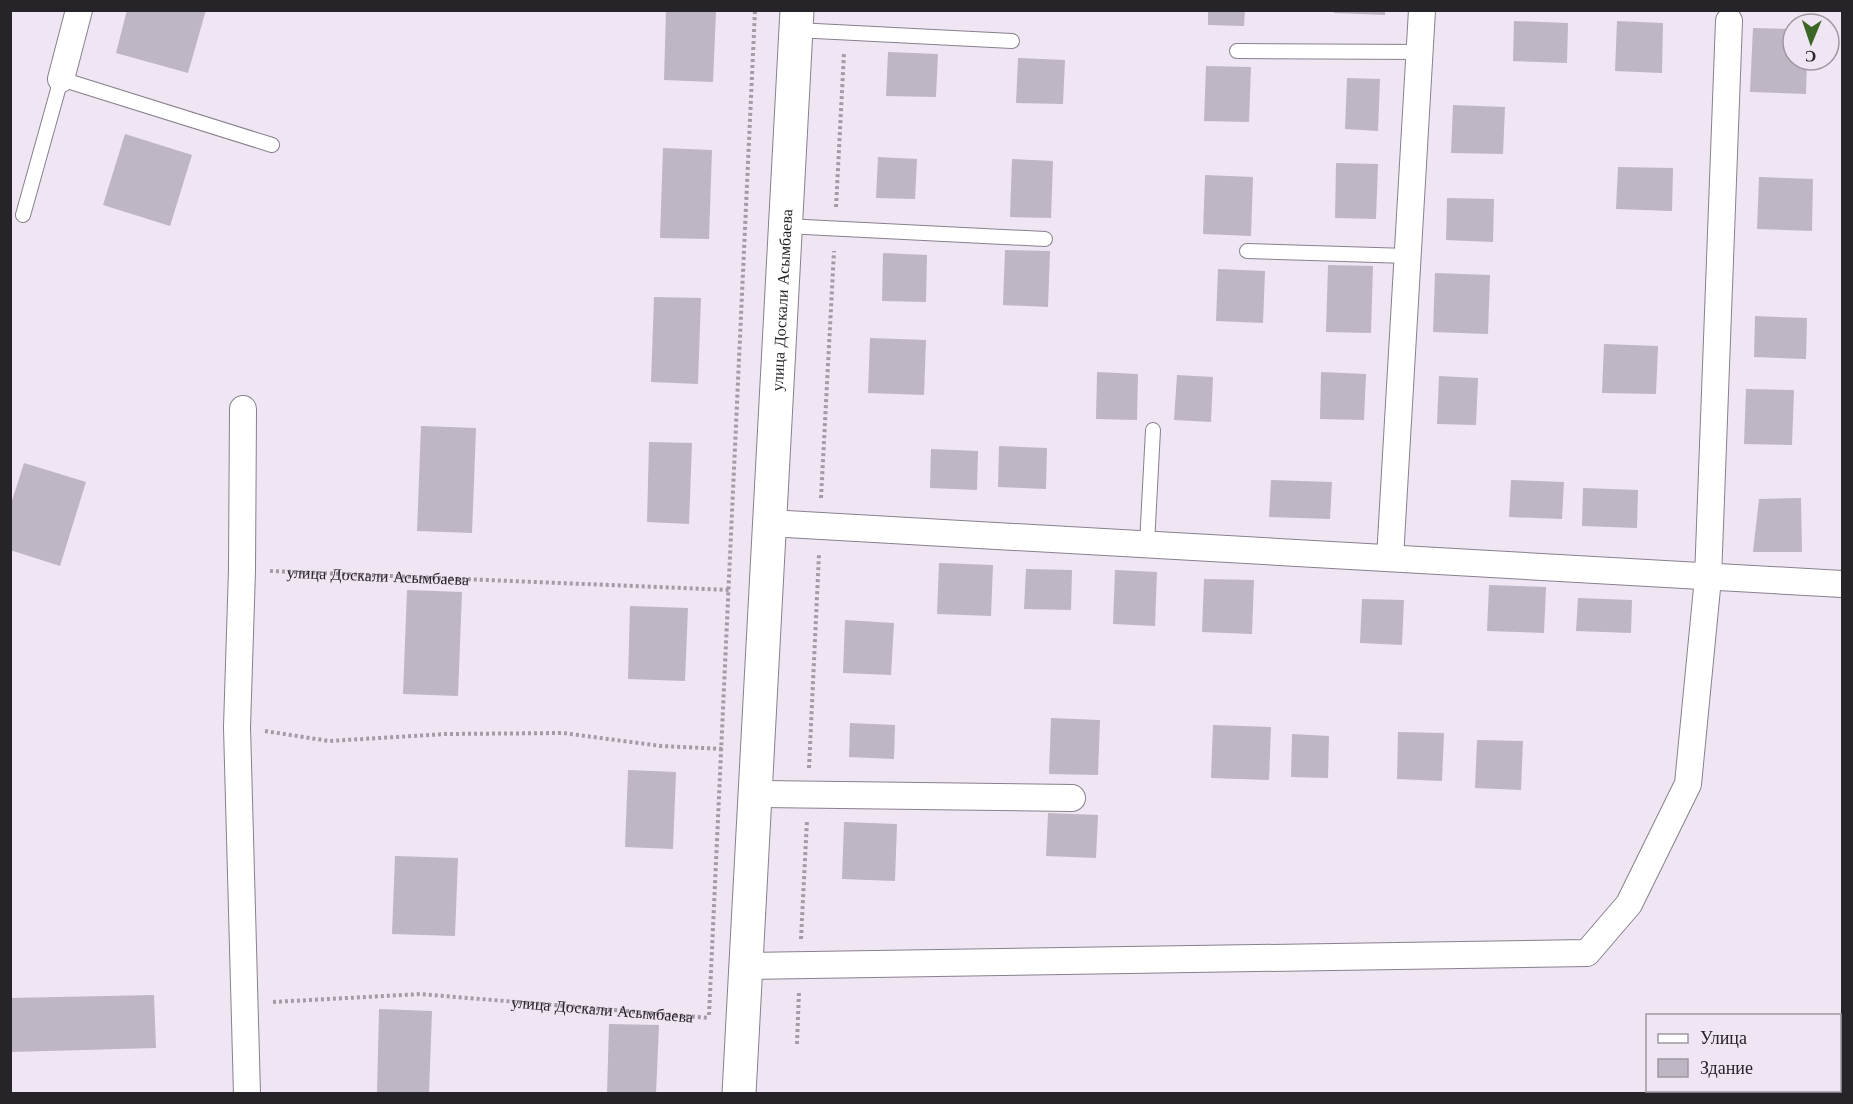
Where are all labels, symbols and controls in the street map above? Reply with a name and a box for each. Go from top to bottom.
north arrow [1781,12,1841,72]
text: С [1804,47,1817,67]
street label: улица Доскали Асымбаева [767,209,796,392]
street label: улица Доскали Асымбаева [286,562,469,589]
street label: улица Доскали Асымбаева [510,992,694,1027]
legend [1646,1014,1841,1092]
text: Улица [1700,1027,1747,1049]
text: Здание [1700,1057,1753,1079]

